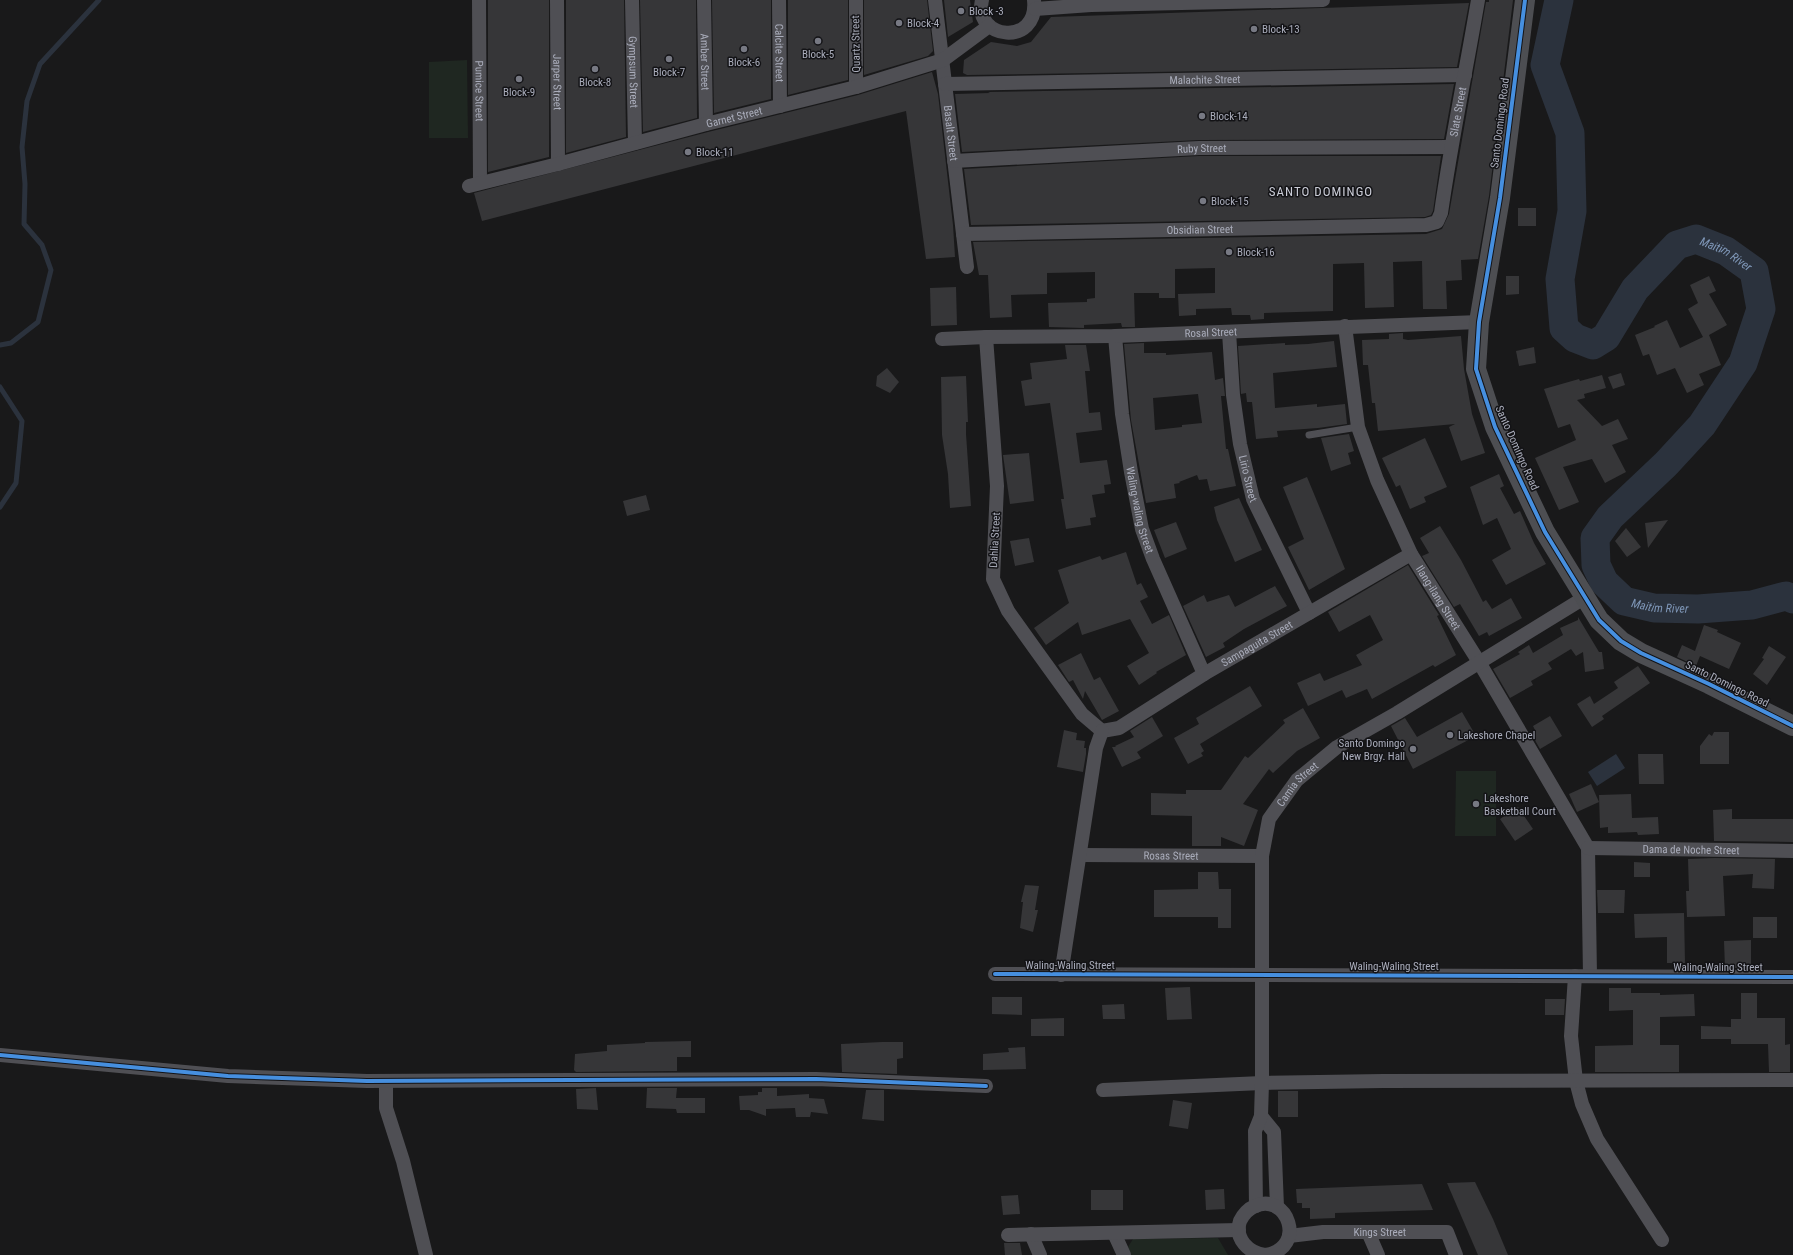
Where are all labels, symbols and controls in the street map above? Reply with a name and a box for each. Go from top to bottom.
place label: Block -3 [969,5,1004,18]
marker: Block -3 [956,6,966,16]
street label: Quartz Street [849,15,863,73]
place label: Block-4 [907,17,940,30]
marker: Block-4 [894,18,904,28]
place label: Block-13 [1262,23,1300,36]
street label: Calcite Street [773,24,786,82]
marker: Block-13 [1249,24,1259,34]
street label: Amber Street [698,33,712,91]
street label: Gympsum Street [626,36,641,108]
marker: Block-5 [813,36,823,46]
marker: Block-6 [739,44,749,54]
place label: Block-5 [802,48,834,61]
street label: Jarper Street [551,54,564,110]
marker: Block-7 [664,54,674,64]
place label: Block-6 [728,56,760,69]
street label: Pumice Street [473,61,486,121]
marker: Block-8 [590,64,600,74]
place label: Block-7 [653,66,685,79]
street label: Malachite Street [1169,72,1241,87]
marker: Block-9 [514,74,524,84]
place label: Block-8 [579,76,611,89]
street label: Santo Domingo Road [1488,77,1512,169]
place label: Block-9 [503,86,535,99]
street label: Slate Street [1447,86,1469,138]
street label: Garnet Street [705,104,764,130]
street label: Basalt Street [941,105,961,161]
place label: Block-14 [1210,110,1248,123]
marker: Block-14 [1197,111,1207,121]
street label: Ruby Street [1177,141,1226,156]
place label: Block-11 [696,146,734,159]
marker: Block-11 [683,147,693,157]
district label: SANTO DOMINGO [1269,184,1373,199]
place label: Block-15 [1211,195,1249,208]
marker: Block-15 [1198,196,1208,206]
street label: Obsidian Street [1167,222,1233,237]
water label: Maitim River [1698,234,1755,274]
place label: Block-16 [1237,246,1275,259]
marker: Block-16 [1224,247,1234,257]
street label: Rosal Street [1184,325,1237,340]
street label: Santo Domingo Road [1493,404,1541,492]
street label: Lirio Street [1236,454,1260,504]
street label: Waling-waling Street [1124,466,1157,555]
street label: Dahlia Street [987,512,1003,568]
street label: Ilang-ilang Street [1413,563,1463,632]
water label: Maitim River [1630,596,1689,616]
street label: Sampaguita Street [1219,618,1295,669]
street label: Santo Domingo Road [1683,658,1771,710]
place label: Lakeshore Chapel [1458,729,1535,742]
marker: Lakeshore Chapel [1445,730,1455,740]
place label: Santo Domingo New Brgy. Hall [1339,737,1405,763]
marker: Santo Domingo New Brgy. Hall [1408,744,1418,754]
street label: Camia Street [1274,759,1321,809]
place label: Lakeshore Basketball Court [1484,792,1556,818]
marker: Lakeshore Basketball Court [1471,799,1481,809]
street label: Dama de Noche Street [1642,842,1740,857]
street label: Rosas Street [1143,849,1199,862]
street label: Waling-Waling Street [1025,959,1115,972]
street label: Waling-Waling Street [1349,960,1439,973]
street label: Waling-Waling Street [1673,961,1763,974]
street label: Kings Street [1353,1226,1406,1239]

